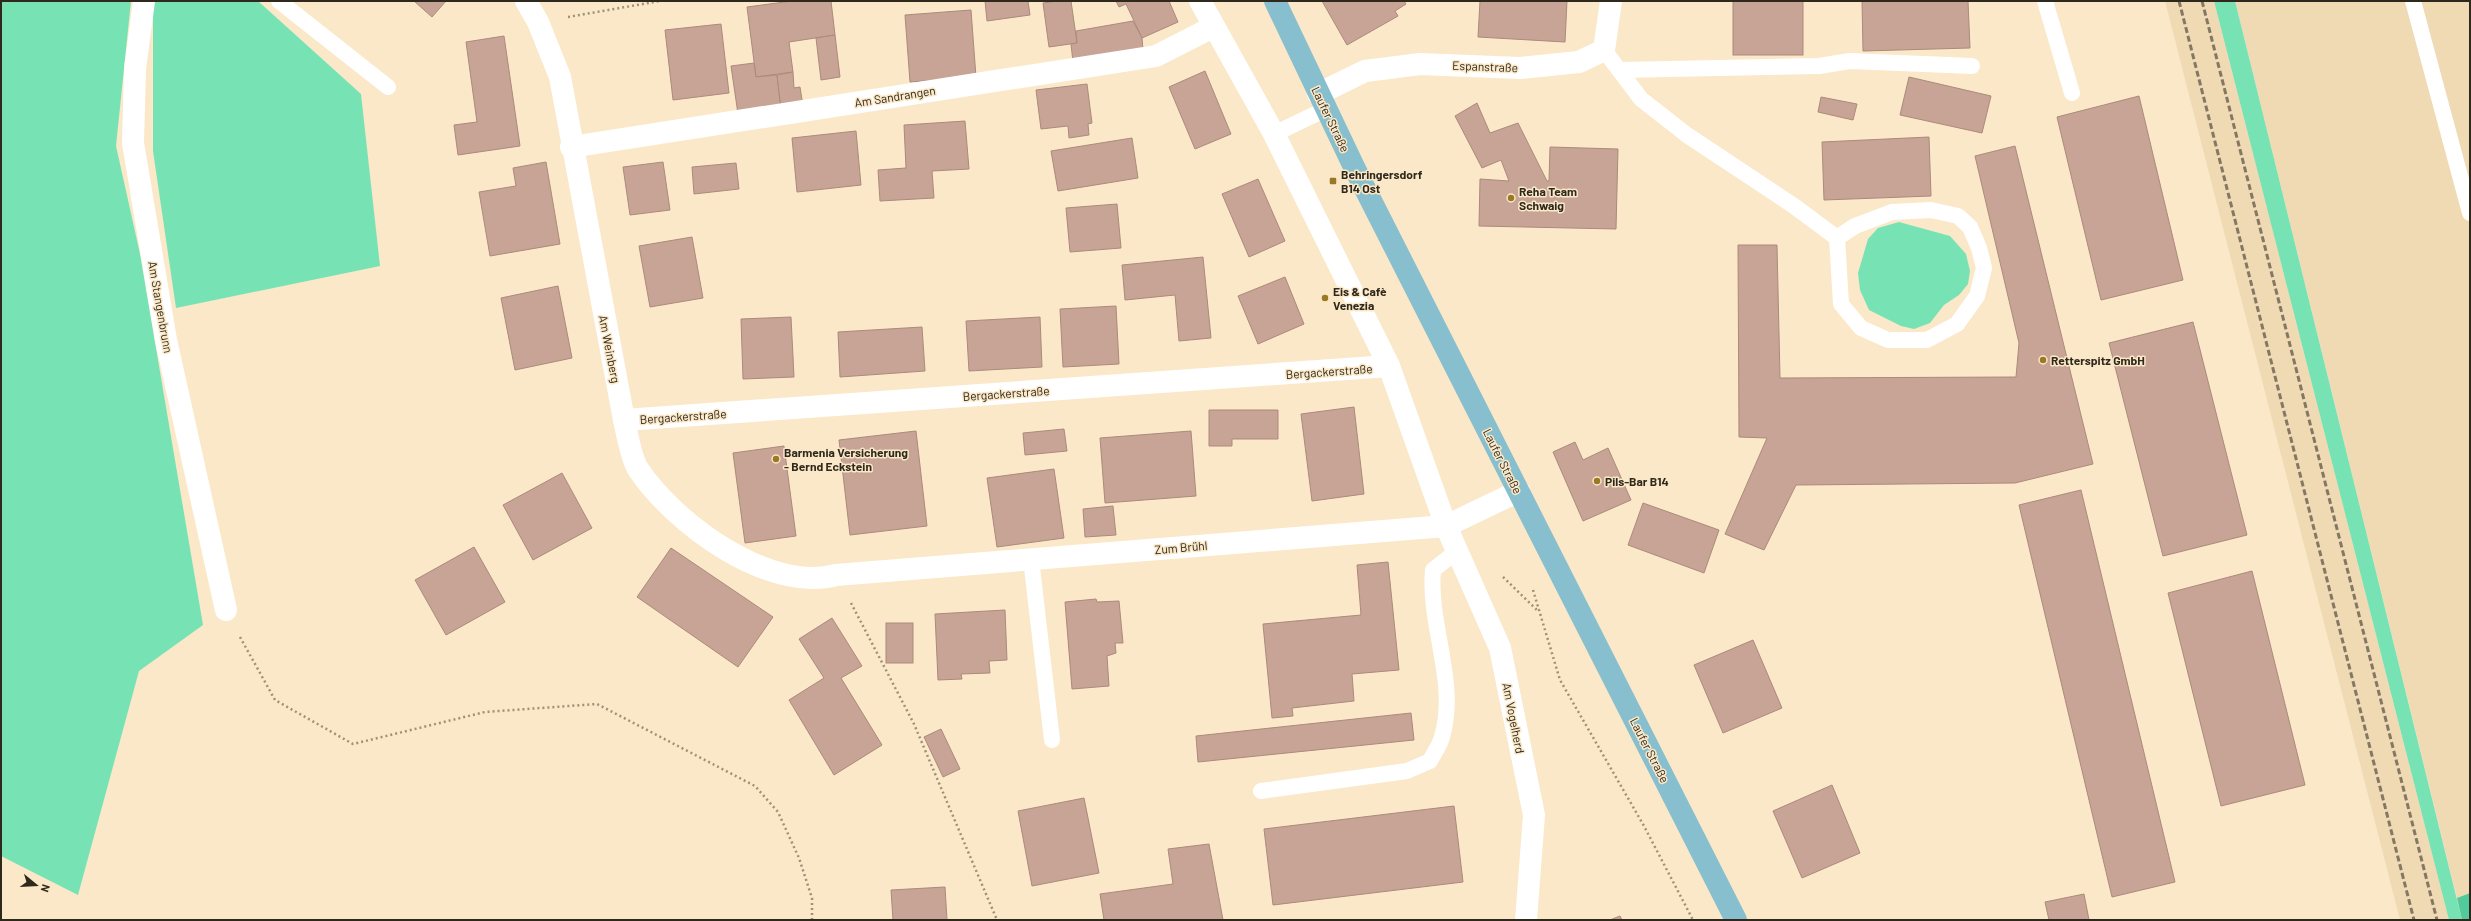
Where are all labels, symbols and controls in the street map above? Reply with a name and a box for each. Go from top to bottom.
street label: Espanstraße [1452,58,1518,74]
street label: Am Sandrangen [853,83,937,109]
street label: Laufer Straße [1309,84,1353,154]
place label: Behringersdorf B14 Ost [1341,167,1423,195]
marker: Behringersdorf B14 Ost [1328,176,1338,186]
place label: Reha Team Schwaig [1519,184,1577,212]
marker: Reha Team Schwaig [1506,193,1516,203]
street label: Am Stangenbrunn [146,260,176,354]
place label: Eis & Cafè Venezia [1333,284,1387,312]
marker: Eis & Cafè Venezia [1320,293,1330,303]
street label: Am Weinberg [597,314,623,384]
place label: Retterspitz GmbH [2051,353,2145,367]
marker: Retterspitz GmbH [2038,355,2048,365]
street label: Bergackerstraße [1285,361,1373,381]
street label: Bergackerstraße [962,383,1050,403]
street label: Bergackerstraße [639,406,727,426]
street label: Laufer Straße [1481,426,1525,496]
place label: Barmenia Versicherung - Bernd Eckstein [784,445,908,473]
marker: Barmenia Versicherung - Bernd Eckstein [771,454,781,464]
place label: Pils-Bar B14 [1605,474,1669,488]
marker: Pils-Bar B14 [1592,476,1602,486]
street label: Zum Brühl [1154,538,1208,556]
street label: Am Vogelherd [1500,681,1528,755]
street label: Laufer Straße [1628,715,1672,785]
north arrow [16,865,56,905]
text: N [39,883,53,894]

